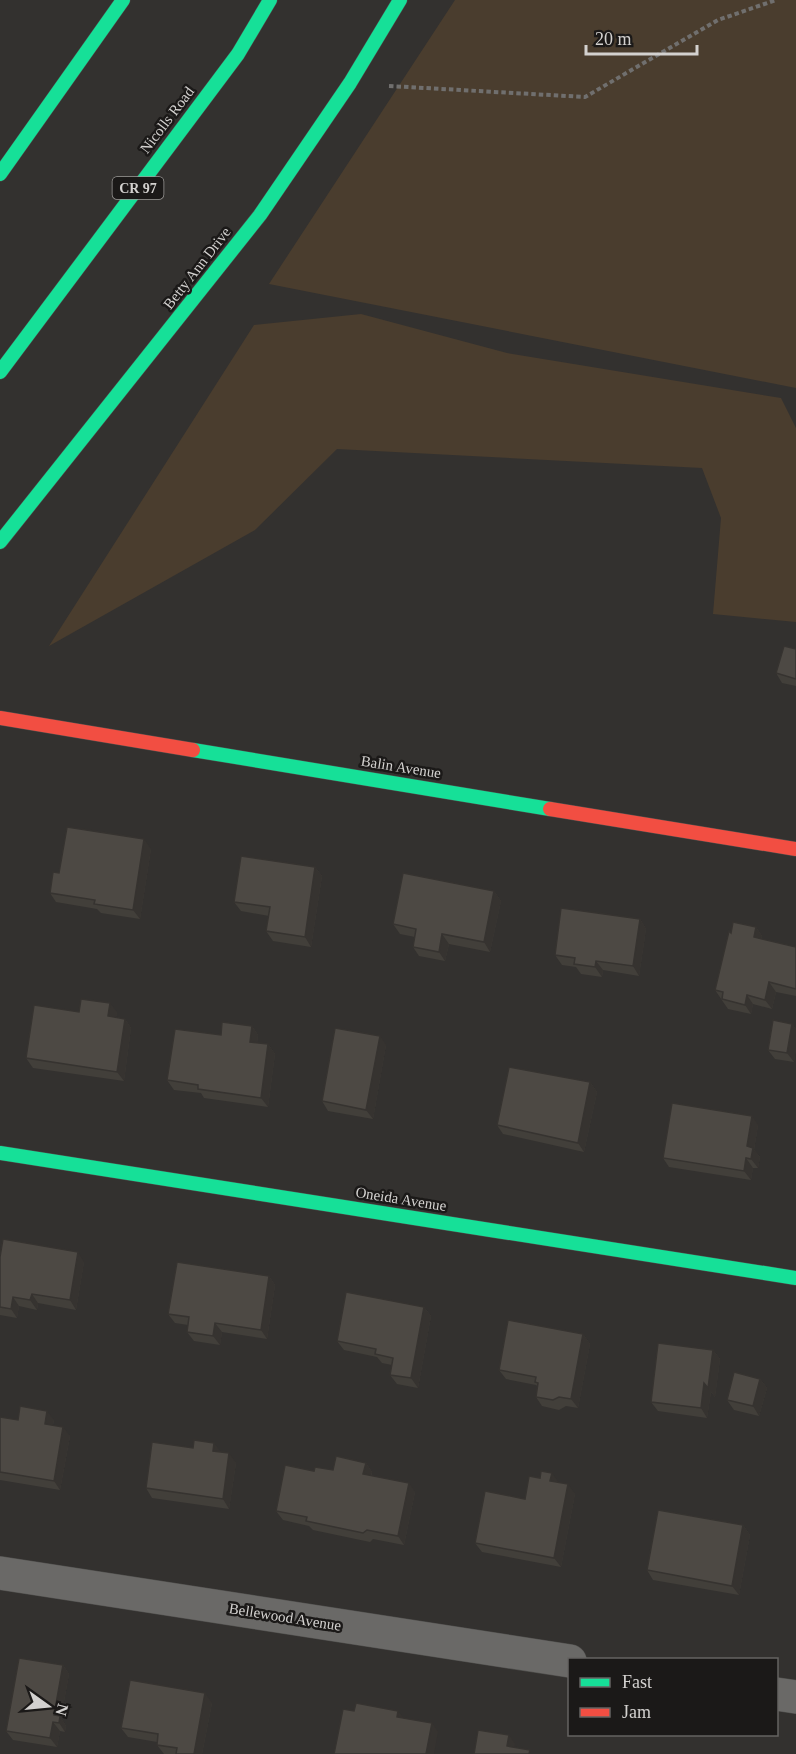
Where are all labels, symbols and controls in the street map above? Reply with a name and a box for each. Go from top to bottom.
scale bar [586,18,697,56]
text: 20 m [595,29,632,49]
street label: Nicolls Road [137,83,197,156]
road number: CR 97 [112,177,164,199]
street label: Betty Ann Drive [160,224,234,312]
street label: Balin Avenue [360,753,443,781]
street label: Oneida Avenue [354,1184,448,1214]
street label: Bellewood Avenue [228,1600,343,1634]
legend [568,1658,778,1736]
text: Fast [622,1672,652,1692]
north arrow [18,1676,78,1736]
text: N [52,1702,72,1718]
text: Jam [622,1702,651,1722]

